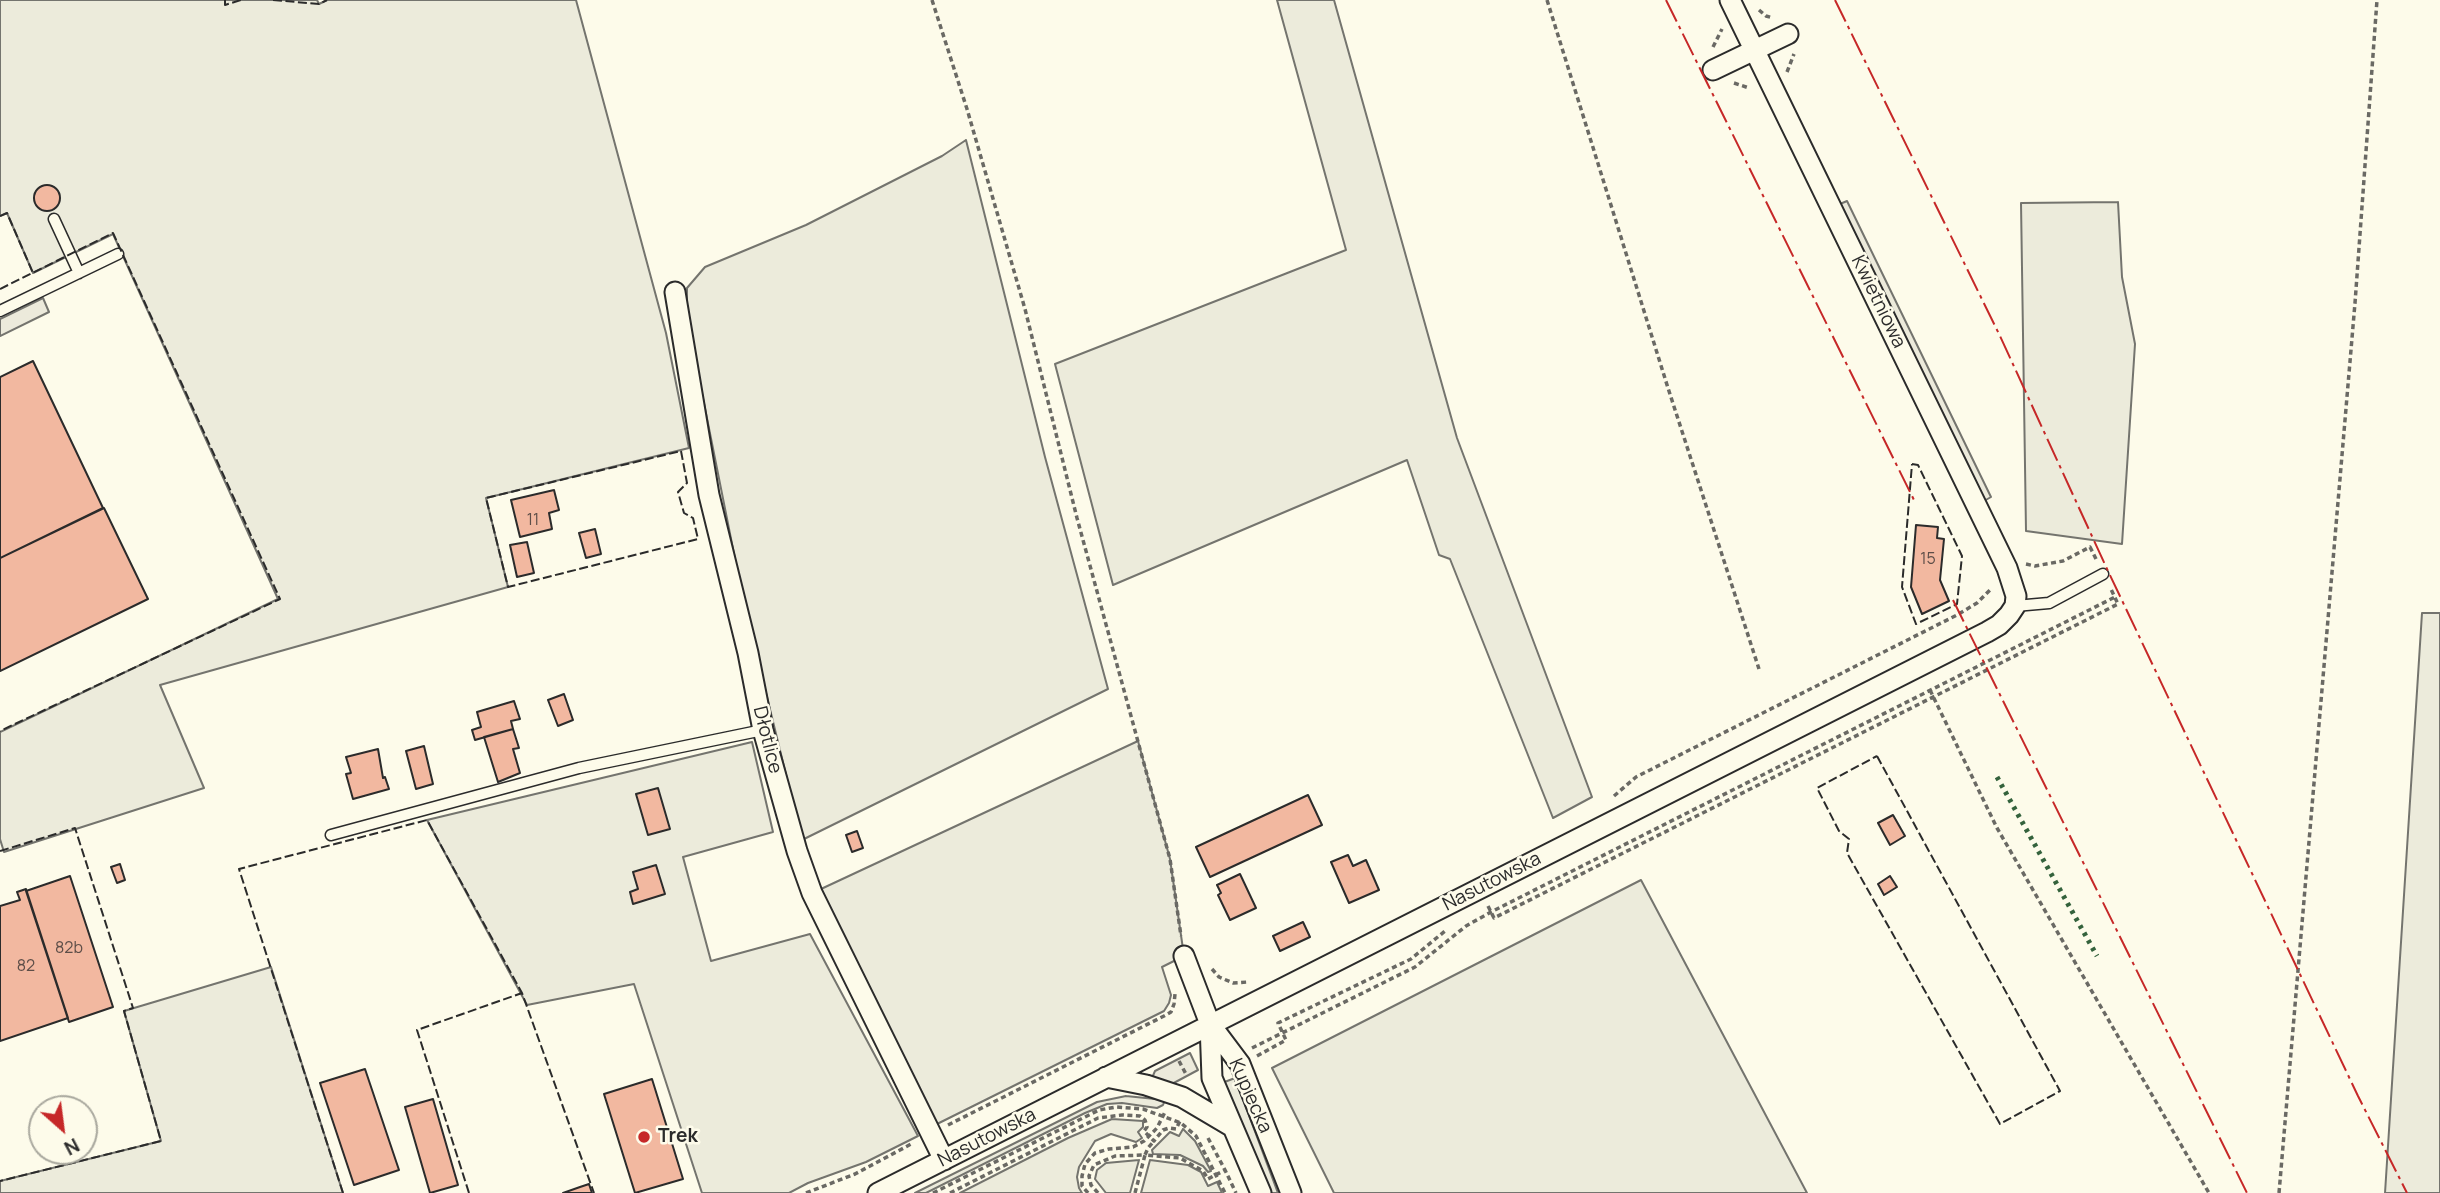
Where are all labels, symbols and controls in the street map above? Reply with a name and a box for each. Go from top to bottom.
street label: Kwietniowa [1846,252,1910,352]
house number: 11 [527,511,539,531]
house number: 15 [1920,550,1936,570]
street label: Dłotlice [748,704,786,776]
street label: Nasutowska [1439,848,1545,916]
house number: 82b [55,939,83,959]
house number: 82 [17,957,35,977]
street label: Kupiecka [1223,1055,1277,1137]
north arrow [28,1095,98,1165]
street label: Nasutowska [934,1104,1040,1172]
place label: Trek [658,1126,698,1148]
marker: Trek [636,1129,652,1145]
text: N [60,1132,84,1161]

